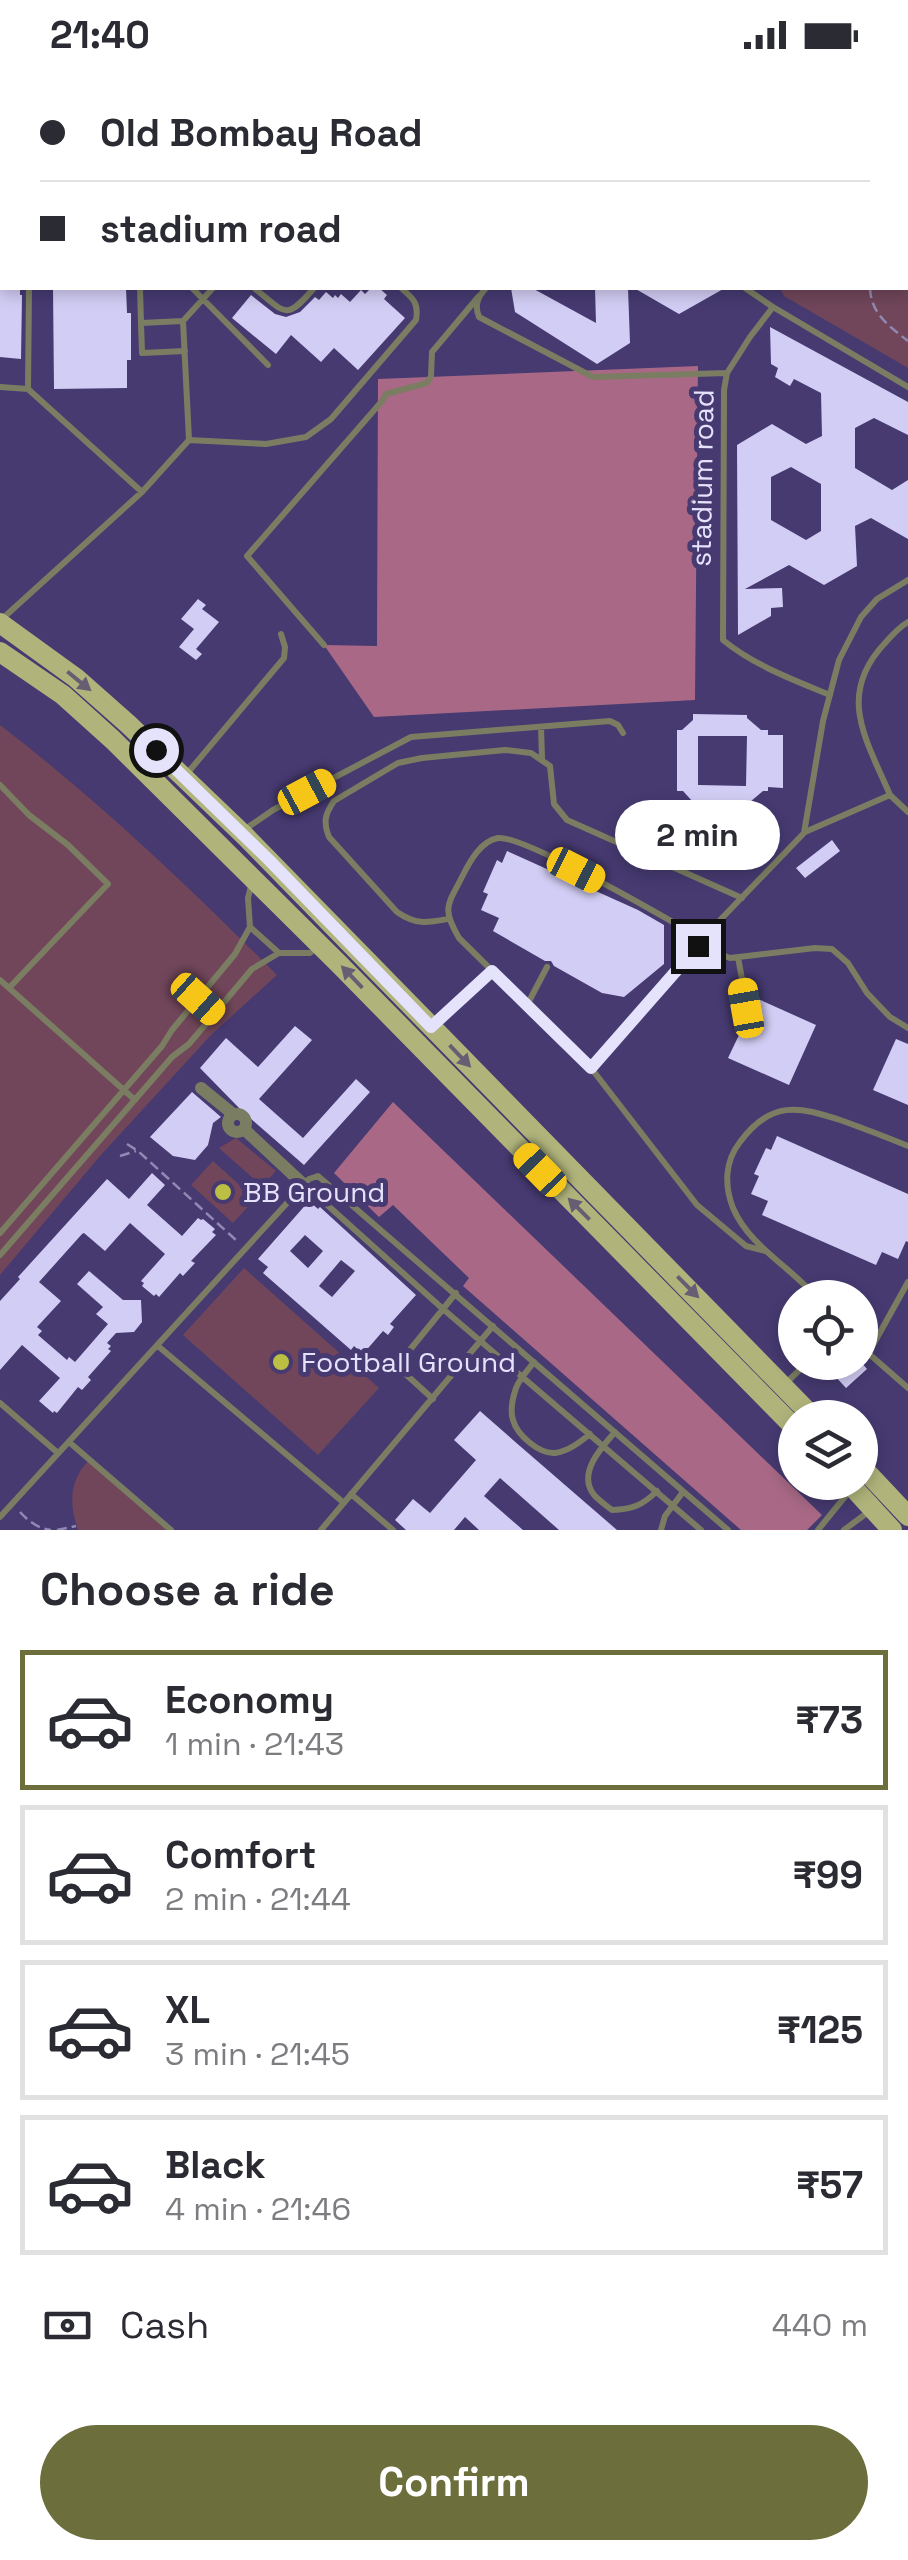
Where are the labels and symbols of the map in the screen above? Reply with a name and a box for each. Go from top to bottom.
street label: stadium road [682,389,722,567]
one-way arrow [66,670,91,691]
route start [134,728,179,773]
car [273,765,341,819]
callout: 2 min [616,801,780,871]
car [542,843,610,897]
route end [676,924,721,969]
one-way arrow [341,966,364,990]
car [166,968,230,1030]
car [726,976,766,1040]
one-way arrow [448,1044,471,1068]
car [508,1138,572,1202]
place label: BB Ground [243,1174,385,1210]
marker: BB Ground [212,1181,234,1203]
one-way arrow [568,1198,592,1222]
one-way arrow [676,1275,699,1299]
place label: Football Ground [301,1344,516,1380]
marker: Football Ground [270,1351,292,1373]

